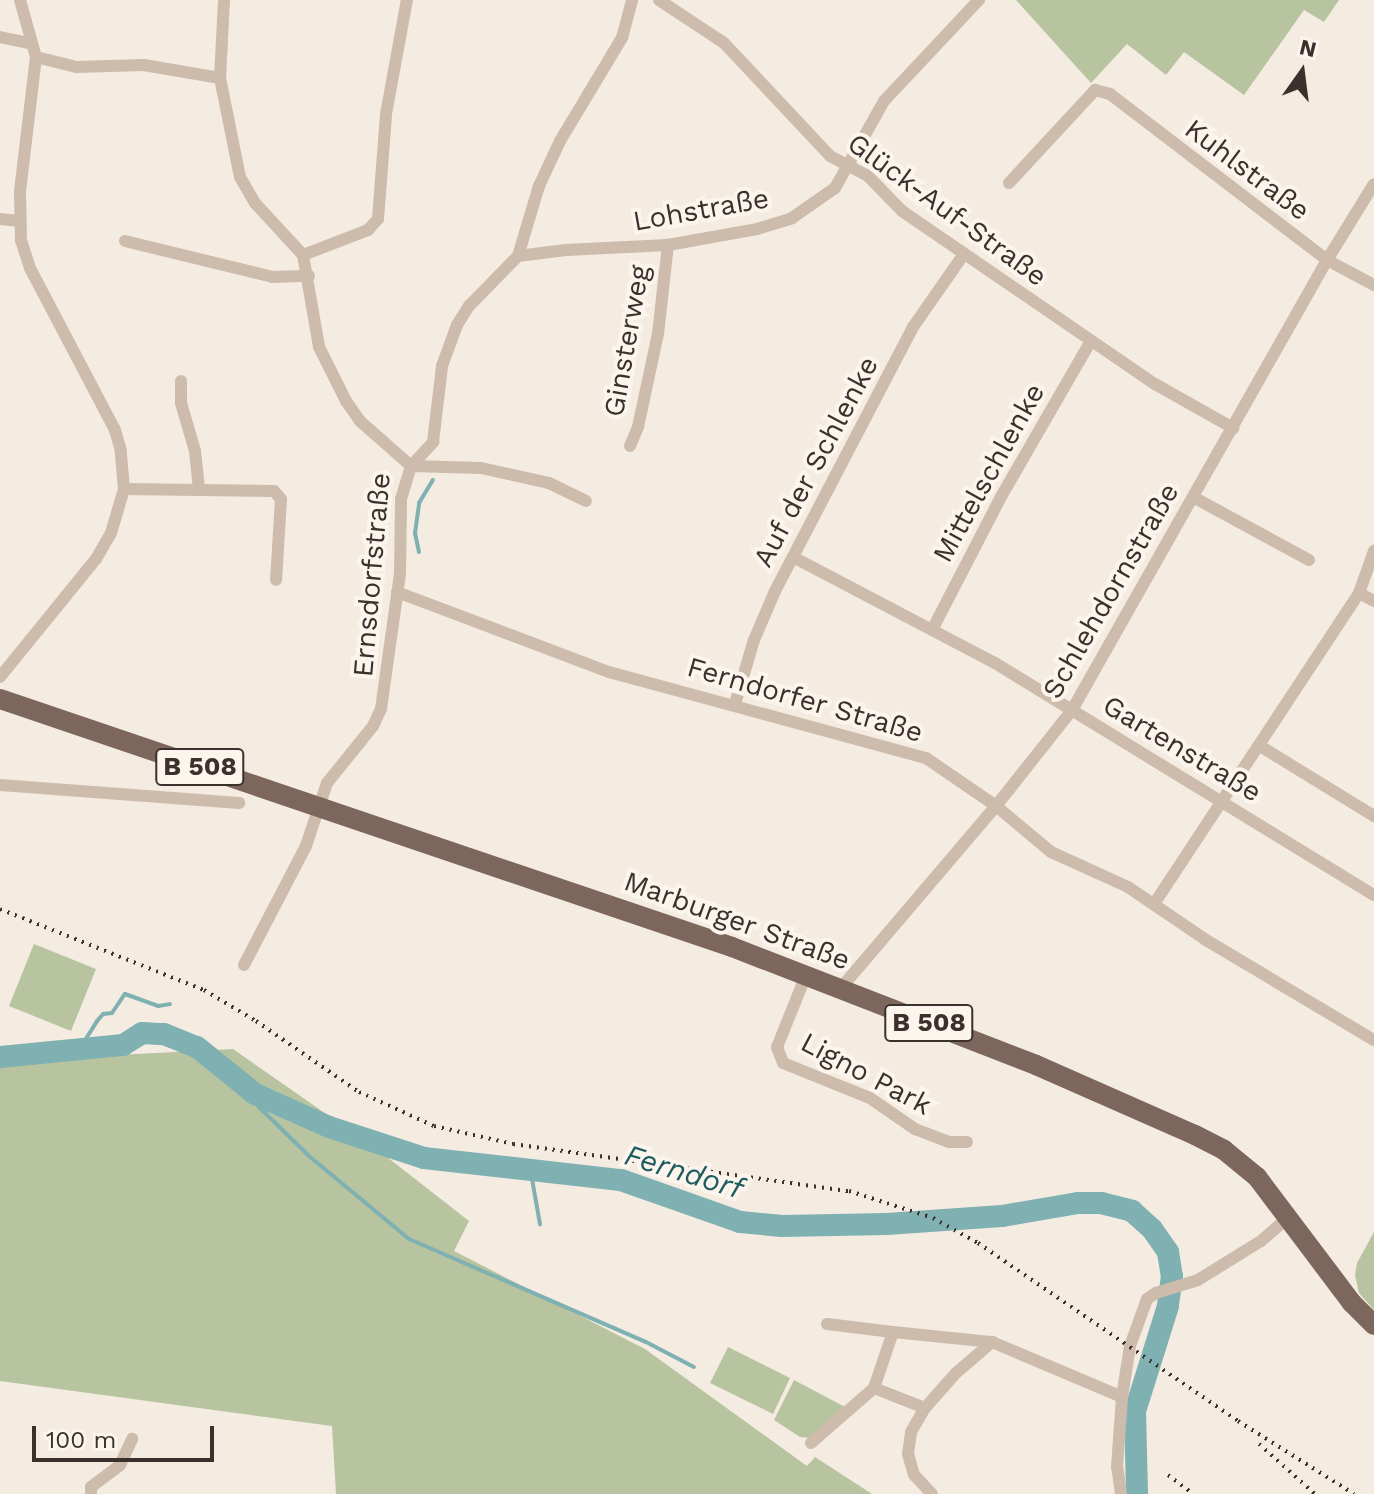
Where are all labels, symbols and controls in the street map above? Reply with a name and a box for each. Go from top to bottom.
north arrow [1262,32,1342,112]
text: N [1297,34,1319,62]
street label: Kuhlstraße [1178,112,1316,228]
street label: Glück-Auf-Straße [841,126,1053,294]
street label: Lohstraße [630,182,772,238]
street label: Ginsterweg [597,263,657,419]
street label: Auf der Schlenke [746,350,886,574]
street label: Mittelschlenke [926,378,1052,568]
street label: Ernsdorfstraße [346,471,398,679]
street label: Schlehdornstraße [1036,477,1186,705]
street label: Ferndorfer Straße [683,650,927,750]
street label: Gartenstraße [1097,689,1267,809]
road number: B 508 [154,745,246,789]
street label: Marburger Straße [619,864,855,978]
road number: B 508 [883,1001,975,1045]
street label: Ligno Park [795,1026,937,1122]
water label: Ferndorf [620,1137,748,1207]
scale bar [36,1410,218,1460]
text: 100 m [46,1426,116,1454]

